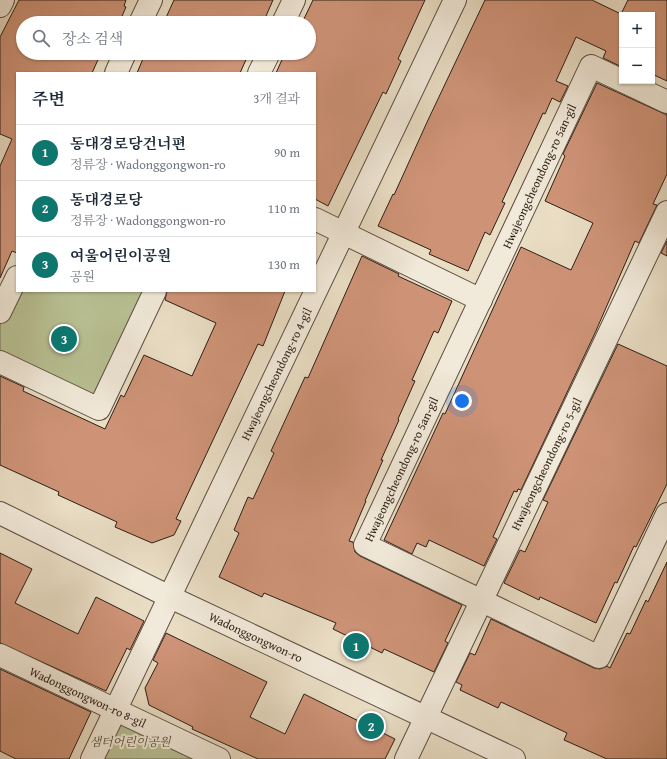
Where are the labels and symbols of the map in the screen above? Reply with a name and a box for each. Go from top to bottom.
street label: Hwajeongcheondong-ro 5an-gil [498,100,580,251]
street label: Hwajeongcheondong-ro 4-gil [236,304,316,443]
pin: 3 [51,324,77,354]
your location [452,391,472,411]
street label: Hwajeongcheondong-ro 5an-gil [360,393,442,544]
street label: Hwajeongcheondong-ro 5-gil [506,394,586,533]
street label: Wadonggongwon-ro [206,608,306,666]
pin: 1 [343,631,369,661]
street label: Wadonggongwon-ro 8-gil [27,662,150,732]
pin: 2 [358,711,384,741]
park label: 샘터어린이공원 [89,733,172,750]

